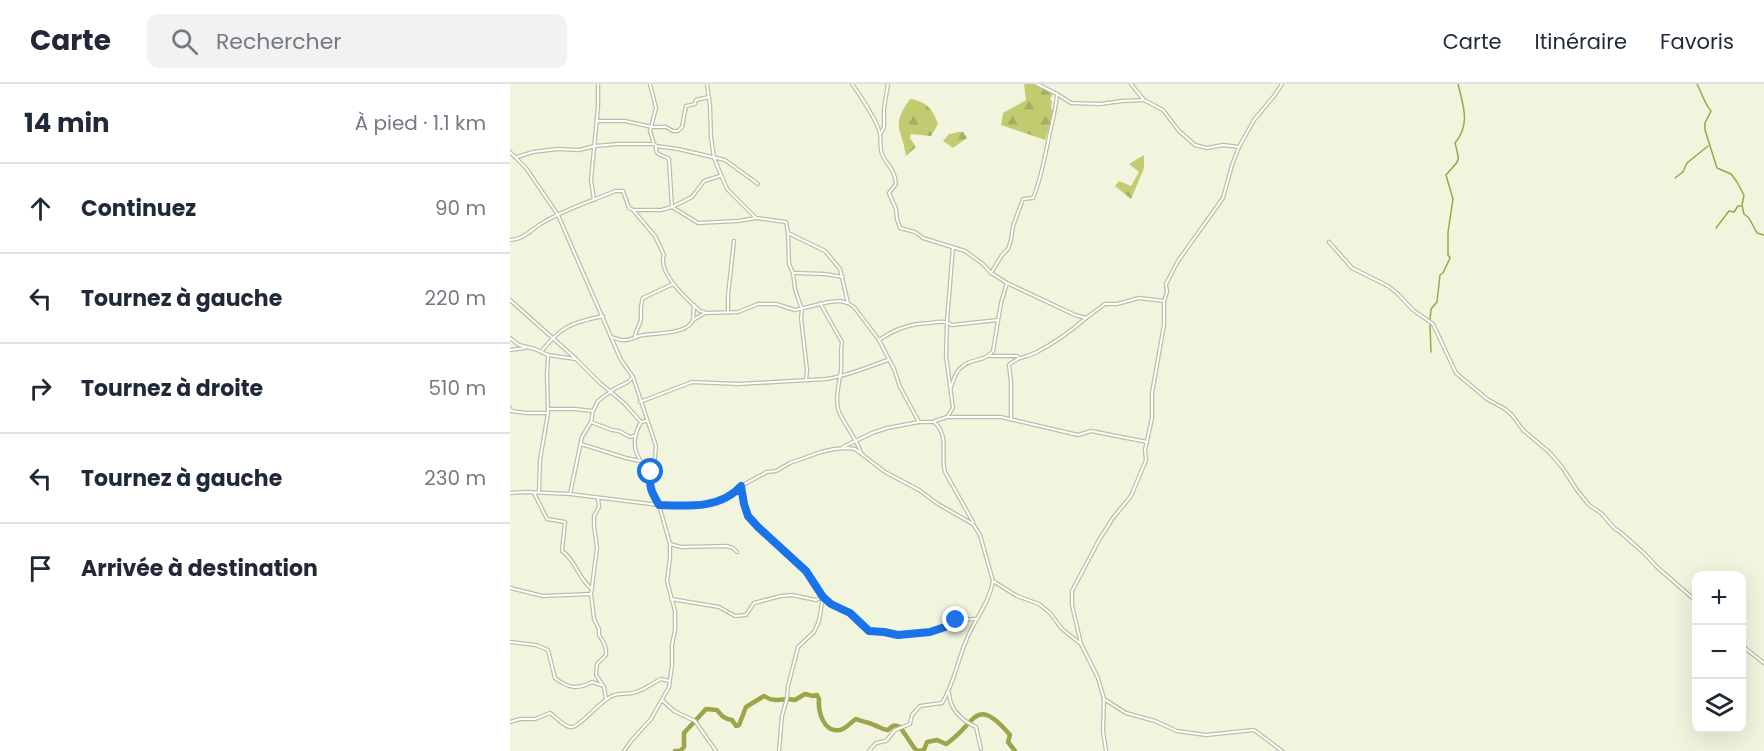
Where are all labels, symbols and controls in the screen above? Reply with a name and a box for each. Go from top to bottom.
search box [147,14,567,68]
text: Carte [30,21,111,60]
icon: search [168,25,201,58]
text: Rechercher [216,26,342,57]
text: Carte [1443,27,1502,56]
text: Itinéraire [1535,27,1627,56]
text: Favoris [1660,27,1734,56]
text: 14 min [24,105,110,141]
text: À pied · 1.1 km [355,109,486,137]
icon: ahead [24,192,57,225]
text: Continuez [81,193,196,224]
text: 90 m [435,194,486,222]
icon: left [24,282,57,315]
text: Tournez à gauche [81,283,282,314]
text: 220 m [425,284,486,312]
icon: right [24,372,57,405]
text: Tournez à droite [81,373,263,404]
text: 510 m [429,374,486,402]
route start [637,458,663,484]
icon: left [24,462,57,495]
text: Tournez à gauche [81,463,282,494]
text: 230 m [424,464,486,492]
icon: arrive [24,552,57,585]
text: Arrivée à destination [81,553,318,584]
map controls [1692,571,1746,733]
button: + [1692,571,1746,625]
route end [942,606,968,632]
button: − [1692,625,1746,679]
button: layers [1692,679,1746,733]

